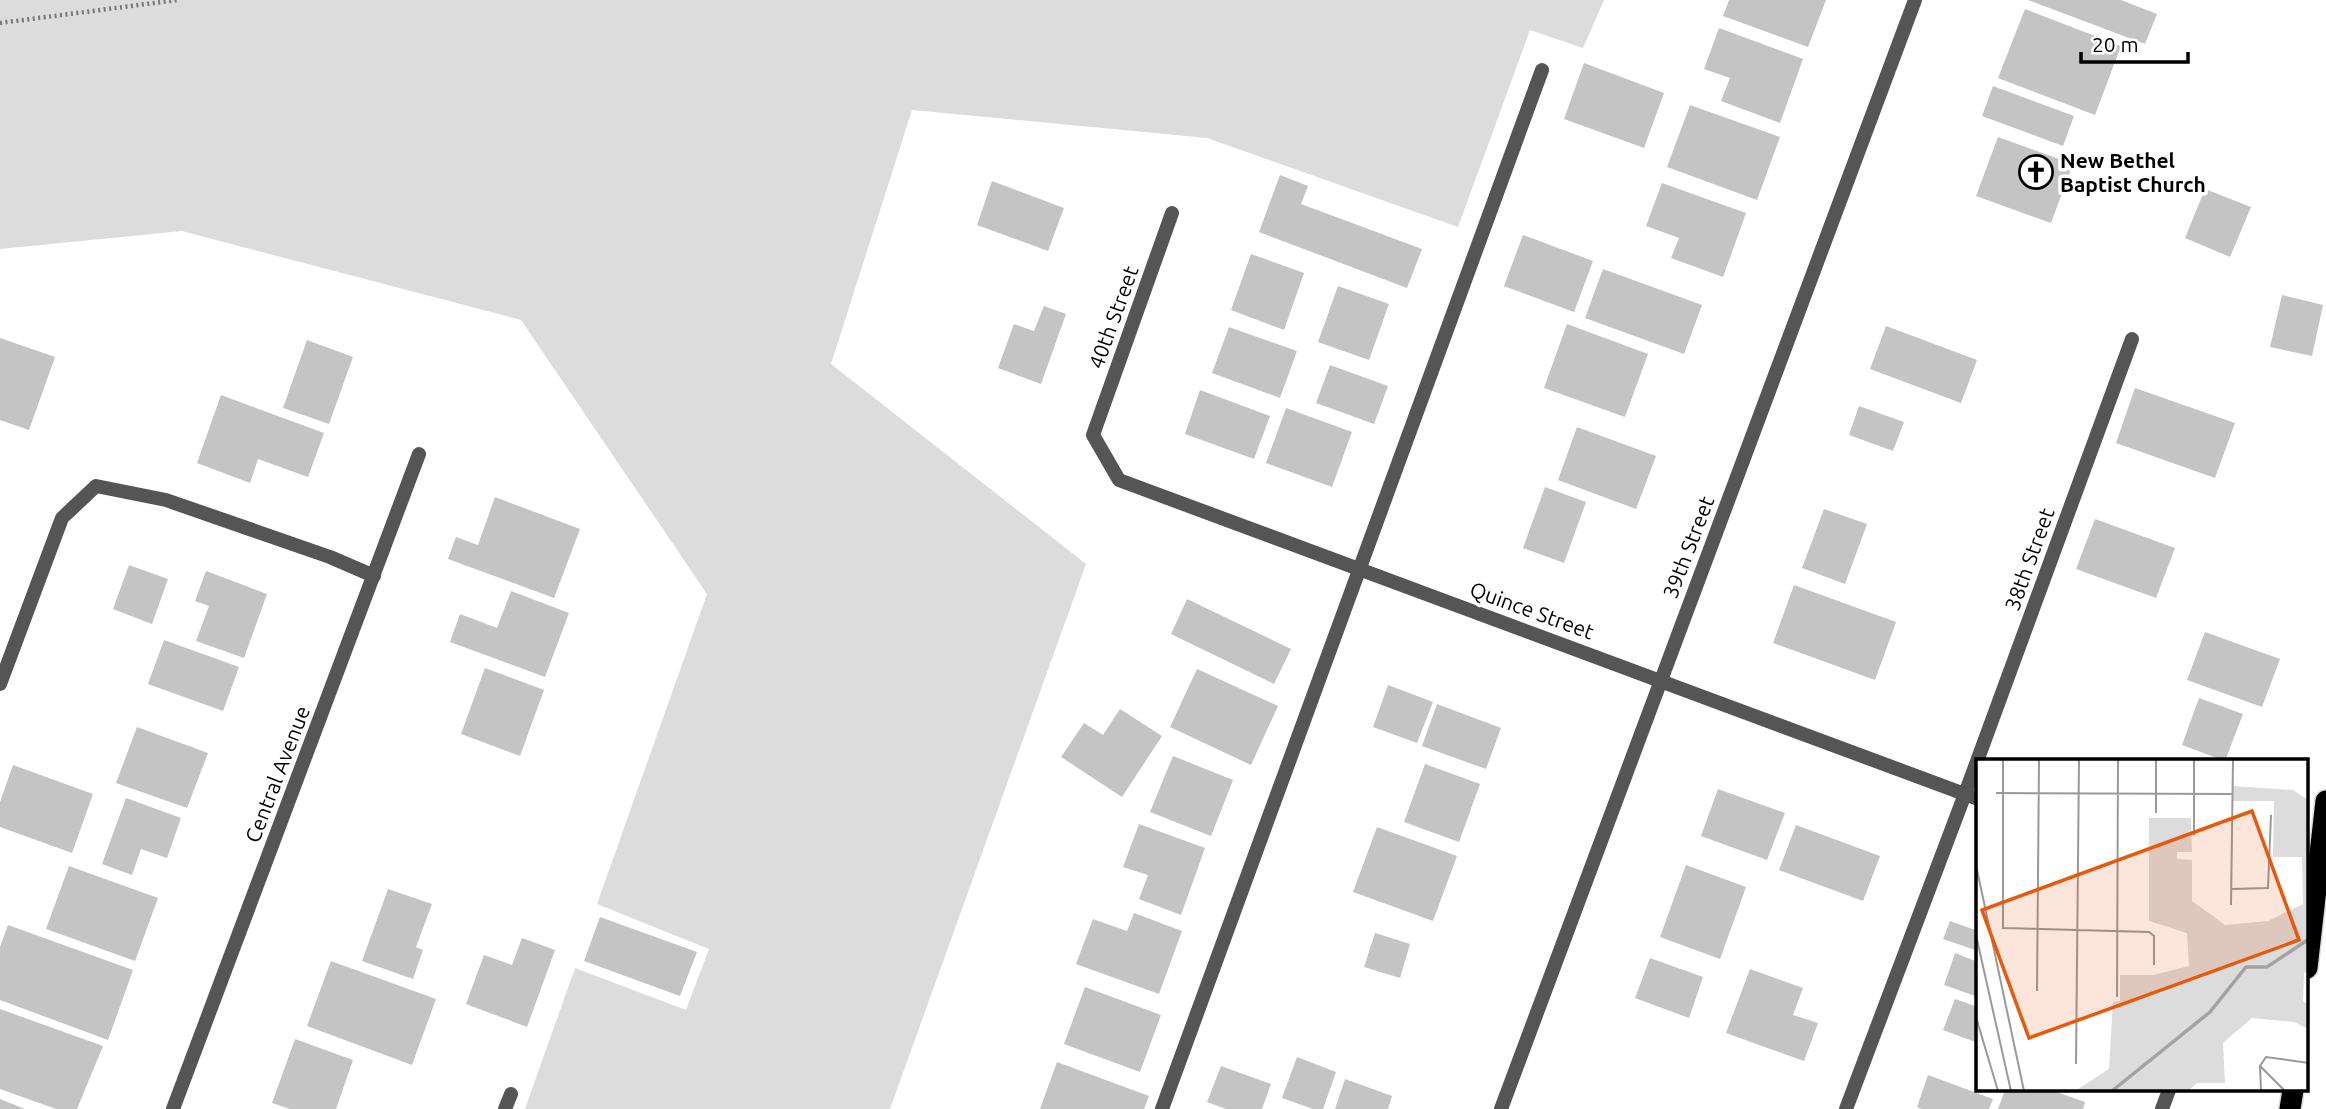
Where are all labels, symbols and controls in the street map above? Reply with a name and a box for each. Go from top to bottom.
scale bar [2081,21,2188,65]
text: 20 m [2092,32,2139,56]
place label: New Bethel Baptist Church [2060,148,2206,196]
church icon: New Bethel Baptist Church [2017,153,2055,191]
street label: 40th Street [1083,262,1143,372]
street label: 39th Street [1658,493,1718,601]
street label: 38th Street [1999,504,2059,614]
street label: Quince Street [1467,576,1597,644]
street label: Central Avenue [240,702,314,846]
inset map [1976,759,2308,1092]

